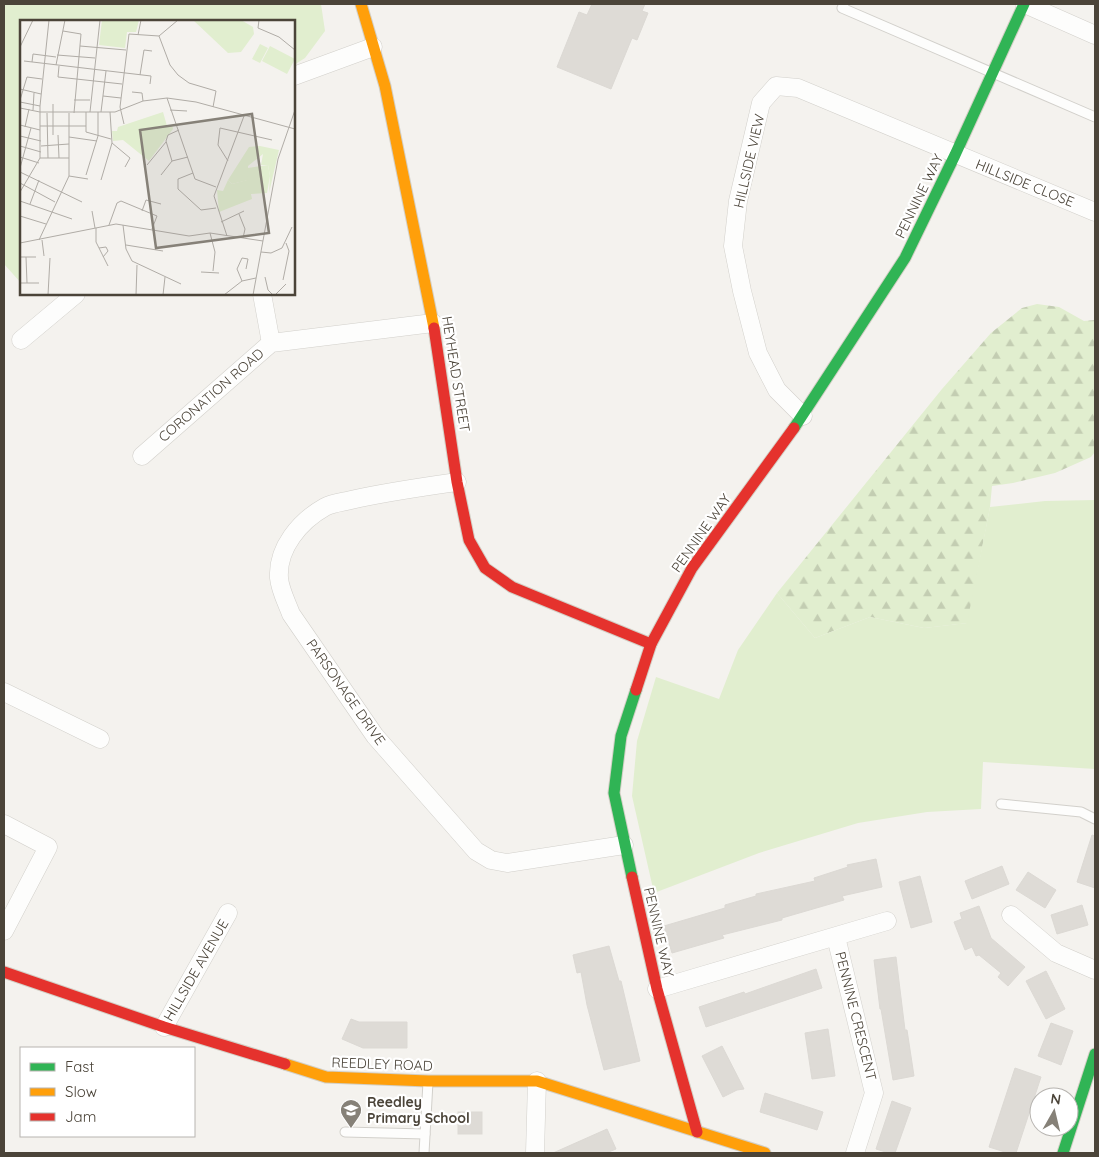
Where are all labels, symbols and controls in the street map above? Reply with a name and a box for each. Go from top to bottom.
inset map [20,20,295,295]
street label: HILLSIDE VIEW [729,112,769,210]
street label: PENNINE WAY [891,151,947,241]
street label: HILLSIDE CLOSE [973,155,1077,211]
street label: HEYHEAD STREET [438,315,474,433]
street label: CORONATION ROAD [154,344,268,446]
street label: PENNINE WAY [667,490,735,576]
street label: PARSONAGE DRIVE [303,635,389,749]
street label: PENNINE WAY [640,885,678,979]
street label: HILLSIDE AVENUE [159,916,233,1024]
street label: PENNINE CRESCENT [831,950,881,1082]
legend [20,1047,195,1137]
street label: REEDLEY ROAD [331,1053,433,1075]
text: Fast [65,1057,94,1076]
text: Slow [65,1082,97,1101]
north arrow [1029,1087,1079,1137]
text: N [1049,1089,1062,1109]
place label: Reedley Primary School [367,1093,470,1127]
school or university icon: Reedley Primary School [339,1098,363,1129]
text: Jam [65,1107,96,1126]

